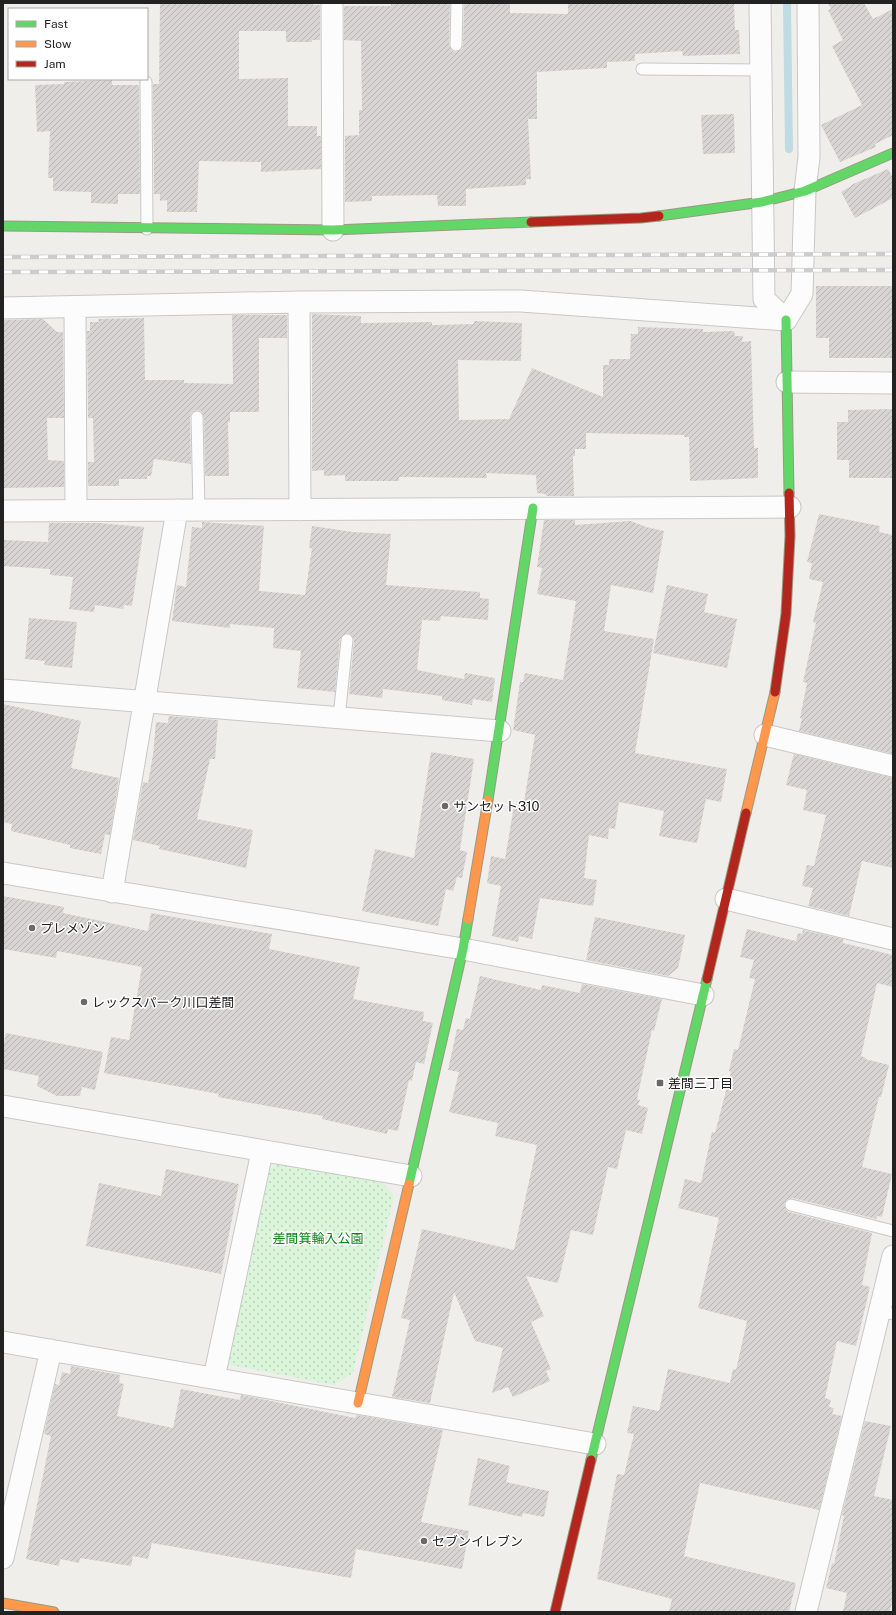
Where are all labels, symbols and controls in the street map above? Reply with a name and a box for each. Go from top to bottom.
legend [8,8,148,80]
text: Fast [44,17,69,31]
text: Slow [44,37,72,51]
text: Jam [44,57,66,71]
place label: サンセット310 [453,799,539,814]
marker: サンセット310 [440,801,450,811]
place label: プレメゾン [40,921,105,936]
marker: プレメゾン [27,923,37,933]
place label: レックスパーク川口差間 [92,995,235,1010]
marker: レックスパーク川口差間 [79,997,89,1007]
place label: 差間三丁目 [668,1076,733,1091]
marker: 差間三丁目 [655,1078,665,1088]
park label: 差間箕輪入公園 [272,1231,364,1246]
place label: セブンイレブン [432,1534,523,1549]
marker: セブンイレブン [419,1536,429,1546]

